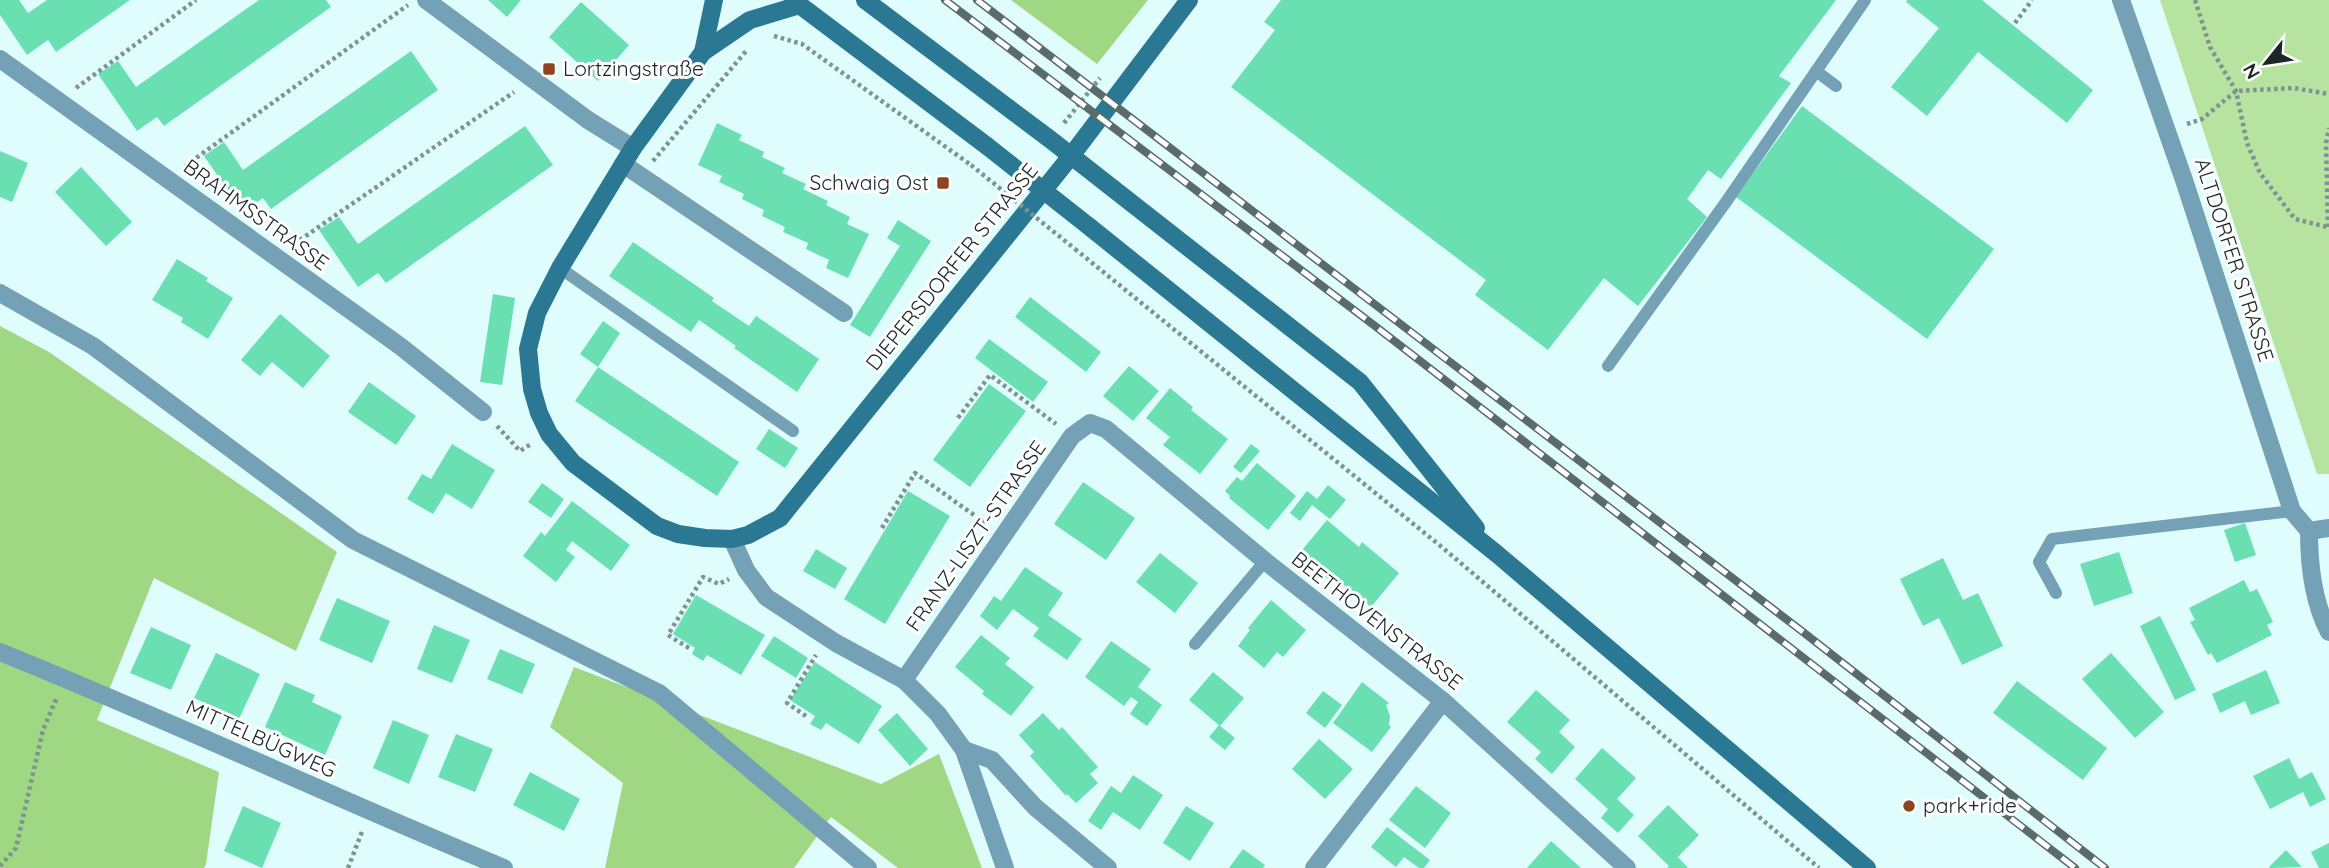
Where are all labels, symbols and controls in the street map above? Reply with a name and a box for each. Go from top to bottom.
north arrow [2231,28,2301,98]
place label: Lortzingstraße [563,55,704,81]
text: N [2237,59,2265,84]
marker: Lortzingstraße [541,61,557,77]
street label: BRAHMSSTRASSE [179,153,334,276]
street label: ALTDORFER STRASSE [2190,154,2280,365]
street label: DIEPERSDORFER STRASSE [860,157,1043,375]
place label: Schwaig Ost [809,169,929,195]
marker: Schwaig Ost [935,175,951,191]
street label: FRANZ-LISZT-STRASSE [899,435,1051,636]
street label: BEETHOVENSTRASSE [1287,545,1468,695]
street label: MITTELBÜGWEG [182,693,340,783]
place label: park+ride [1923,792,2017,818]
marker: park+ride [1901,798,1917,814]

